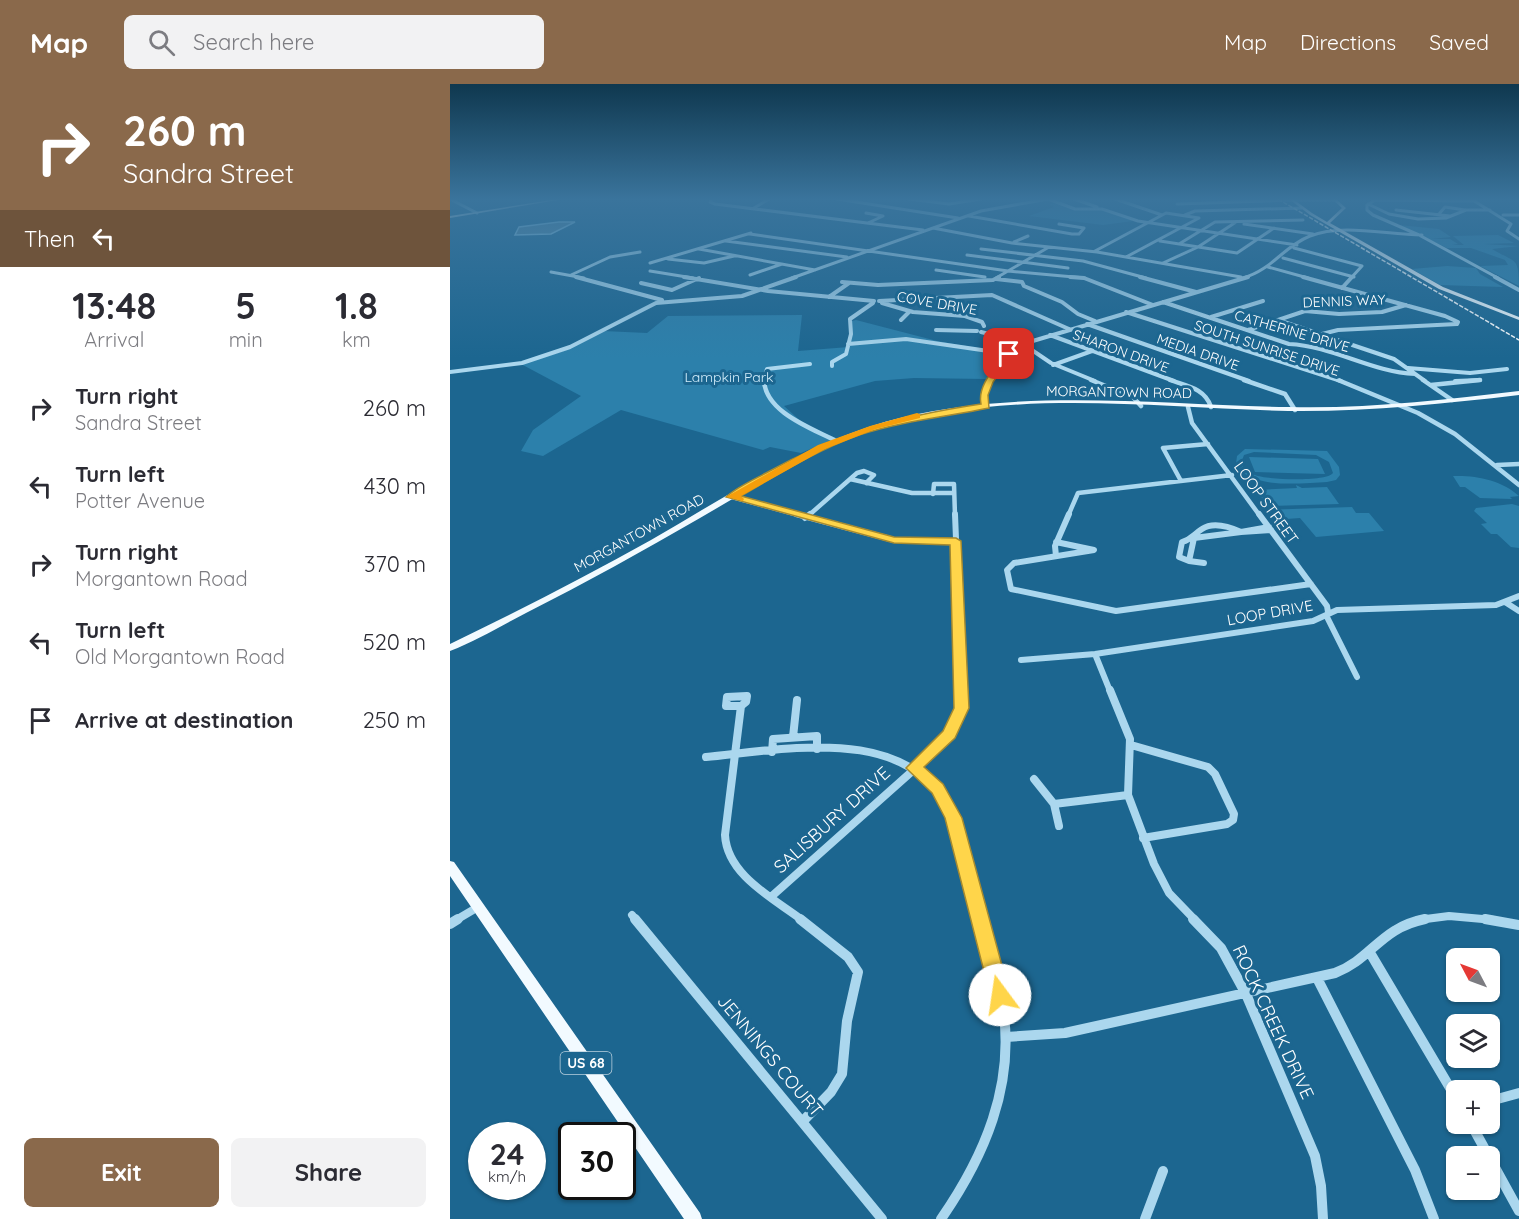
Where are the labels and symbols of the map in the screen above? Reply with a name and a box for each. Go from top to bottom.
street label: COVE DRIVE [896,287,978,319]
street label: DENNIS WAY [1302,291,1386,311]
street label: CATHERINE DRIVE [1232,306,1352,356]
street label: SOUTH SUNRISE DRIVE [1192,316,1342,380]
street label: SHARON DRIVE [1070,325,1172,377]
pin [983,328,1034,379]
street label: MEDIA DRIVE [1154,329,1242,375]
park label: Lampkin Park [684,368,774,386]
street label: MORGANTOWN ROAD [1046,382,1192,402]
street label: LOOP STREET [1230,458,1303,548]
street label: MORGANTOWN ROAD [571,490,707,576]
street label: LOOP DRIVE [1225,596,1314,629]
street label: SALISBURY DRIVE [769,761,895,878]
street label: ROCK CREEK DRIVE [1228,941,1319,1103]
north arrow [1446,948,1500,1002]
position arrow [968,963,1032,1027]
street label: JENNINGS COURT [712,990,828,1122]
road number: US 68 [560,1052,612,1074]
speed limit sign: 30 [558,1122,636,1200]

